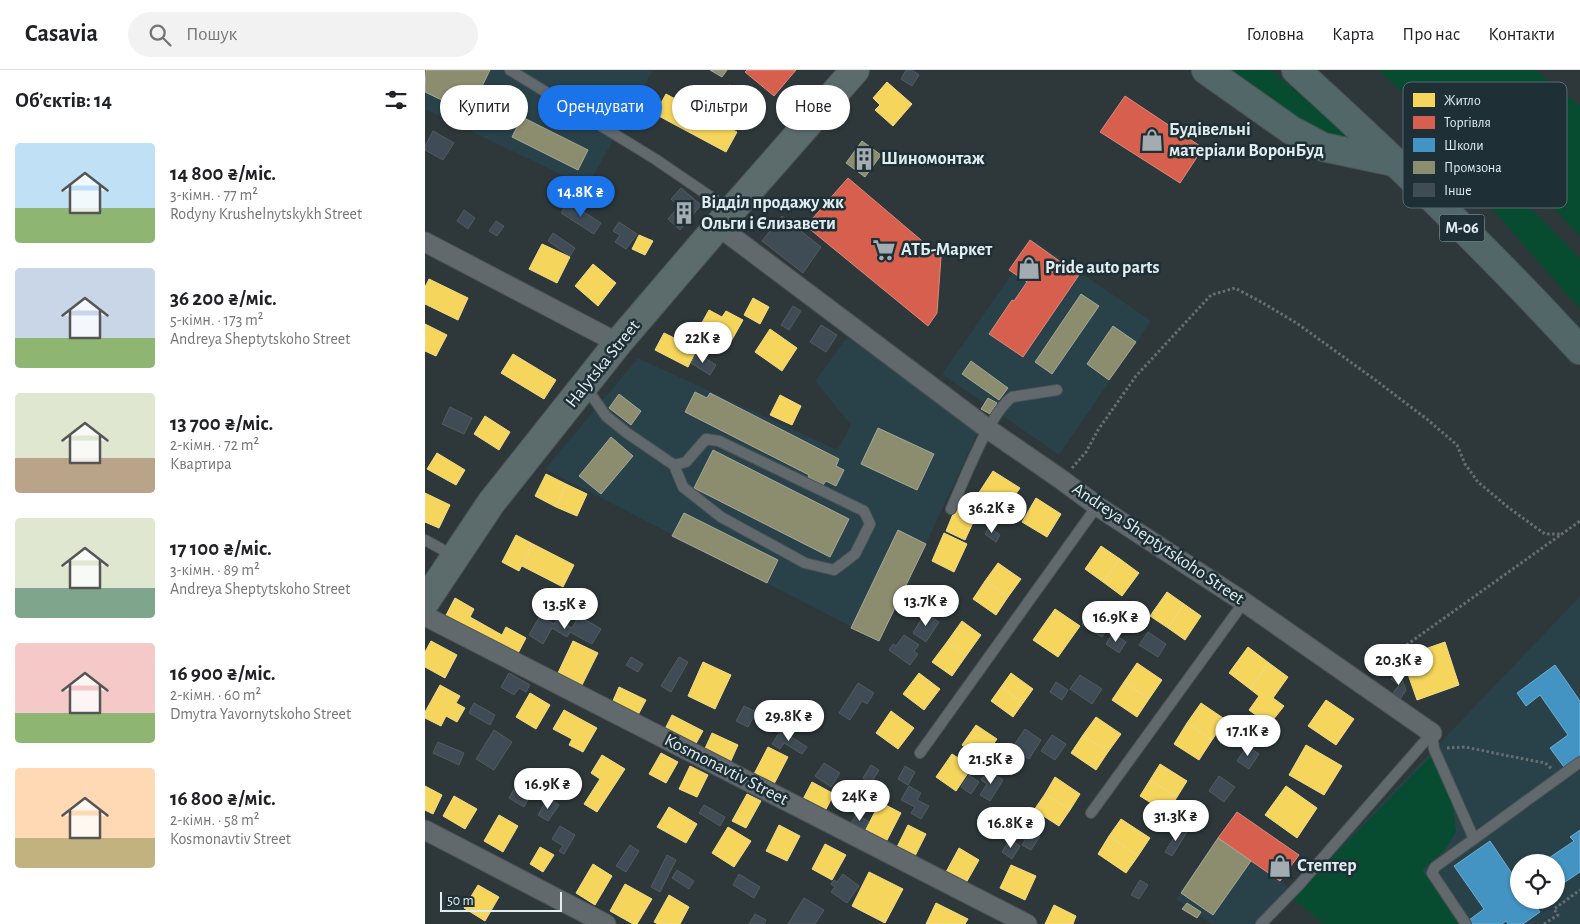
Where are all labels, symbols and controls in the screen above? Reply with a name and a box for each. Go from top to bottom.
search box [128,12,478,57]
icon: search [146,21,174,49]
text: Casavia [25,22,98,46]
text: Пошук [186,25,237,44]
text: Головна [1247,26,1304,44]
text: Карта [1332,26,1374,44]
text: Про нас [1402,26,1460,44]
text: Контакти [1488,26,1555,44]
legend [1403,82,1567,208]
chip: Купити [440,85,528,130]
chip: Орендувати [538,85,662,130]
chip: Фільтри [672,85,766,130]
chip: Нове [776,85,850,130]
icon: filters [382,86,410,114]
text: Об’єктів: 14 [15,90,112,111]
text: Житло [1444,94,1481,108]
text: Торгівля [1444,116,1491,130]
place label: Будівельні матеріали ВоронБуд [1169,121,1324,160]
shop icon: Будівельні матеріали ВоронБуд [1139,127,1165,153]
text: Школи [1444,139,1484,153]
building icon: Шиномонтаж [851,146,877,172]
place label: Шиномонтаж [881,150,985,168]
text: Промзона [1444,161,1502,175]
icon: home [55,163,115,223]
text: 14 800 ₴/міс. [170,163,276,184]
pin: 14.8K ₴ [535,176,627,218]
text: 14.8K ₴ [558,184,604,200]
text: Інше [1444,184,1472,198]
text: 3-кімн. · 77 m² [170,187,258,203]
place label: Відділ продажу жк Ольги і Єлизавети [701,194,844,233]
building icon: Відділ продажу жк Ольги і Єлизавети [671,200,697,226]
text: Rodyny Krushelnytskykh Street [170,206,362,222]
road number: М-06 [1439,214,1485,242]
supermarket icon: ATБ-Маркет [871,237,897,263]
place label: ATБ-Маркет [901,241,993,259]
shop icon: Pride auto parts [1016,255,1042,281]
place label: Pride auto parts [1045,259,1159,277]
icon: home [55,288,115,348]
text: 36 200 ₴/міс. [170,288,277,309]
text: 5-кімн. · 173 m² [170,312,263,328]
street label: Halytska Street [563,317,644,411]
pin: 22K ₴ [668,322,738,364]
text: 22K ₴ [685,330,721,346]
text: Andreya Sheptytskoho Street [170,331,350,347]
icon: home [55,413,115,473]
text: 13 700 ₴/міс. [170,413,273,434]
text: 2-кімн. · 72 m² [170,437,259,453]
text: Квартира [170,456,232,472]
street label: Andreya Sheptytskoho Street [1069,480,1247,608]
pin: 36.2K ₴ [946,492,1038,534]
text: 36.2K ₴ [969,500,1015,516]
icon: home [55,538,115,598]
text: 17 100 ₴/міс. [170,538,272,559]
text: 3-кімн. · 89 m² [170,562,260,578]
text: Andreya Sheptytskoho Street [170,581,350,597]
pin: 13.7K ₴ [880,584,972,627]
pin: 13.5K ₴ [519,588,611,630]
text: 13.7K ₴ [904,593,948,609]
text: 13.5K ₴ [543,596,587,612]
pin: 16.9K ₴ [1070,600,1162,643]
text: 16.9K ₴ [1093,609,1139,625]
pin: 20.3K ₴ [1353,644,1445,686]
text: 20.3K ₴ [1375,652,1423,668]
icon: home [55,663,115,723]
text: 16 900 ₴/міс. [170,663,276,684]
text: 2-кімн. · 60 m² [170,687,261,703]
pin: 29.8K ₴ [743,700,835,742]
text: Dmytra Yavornytskoho Street [170,706,351,722]
text: 29.8K ₴ [765,708,813,724]
pin: 17.1K ₴ [1202,714,1294,757]
text: 17.1K ₴ [1226,723,1270,739]
street label: Kosmonavtiv Street [661,731,791,809]
pin: 21.5K ₴ [945,742,1037,785]
text: 21.5K ₴ [969,751,1013,767]
pin: 16.9K ₴ [502,768,594,810]
text: 16.9K ₴ [525,776,571,792]
pin: 24K ₴ [825,780,895,822]
icon: home [55,788,115,848]
text: 16 800 ₴/міс. [170,788,276,809]
text: 24K ₴ [842,788,878,804]
pin: 31.3K ₴ [1130,800,1222,842]
pin: 16.8K ₴ [965,806,1057,849]
text: 31.3K ₴ [1154,808,1198,824]
text: 2-кімн. · 58 m² [170,812,259,828]
text: 16.8K ₴ [988,815,1034,831]
text: Kosmonavtiv Street [170,831,291,847]
shop icon: Стептер [1267,853,1293,879]
map controls [1510,854,1565,909]
button: locate [1510,854,1565,909]
place label: Стептер [1297,857,1357,875]
scale bar [440,889,563,912]
text: 50 m [447,894,474,908]

